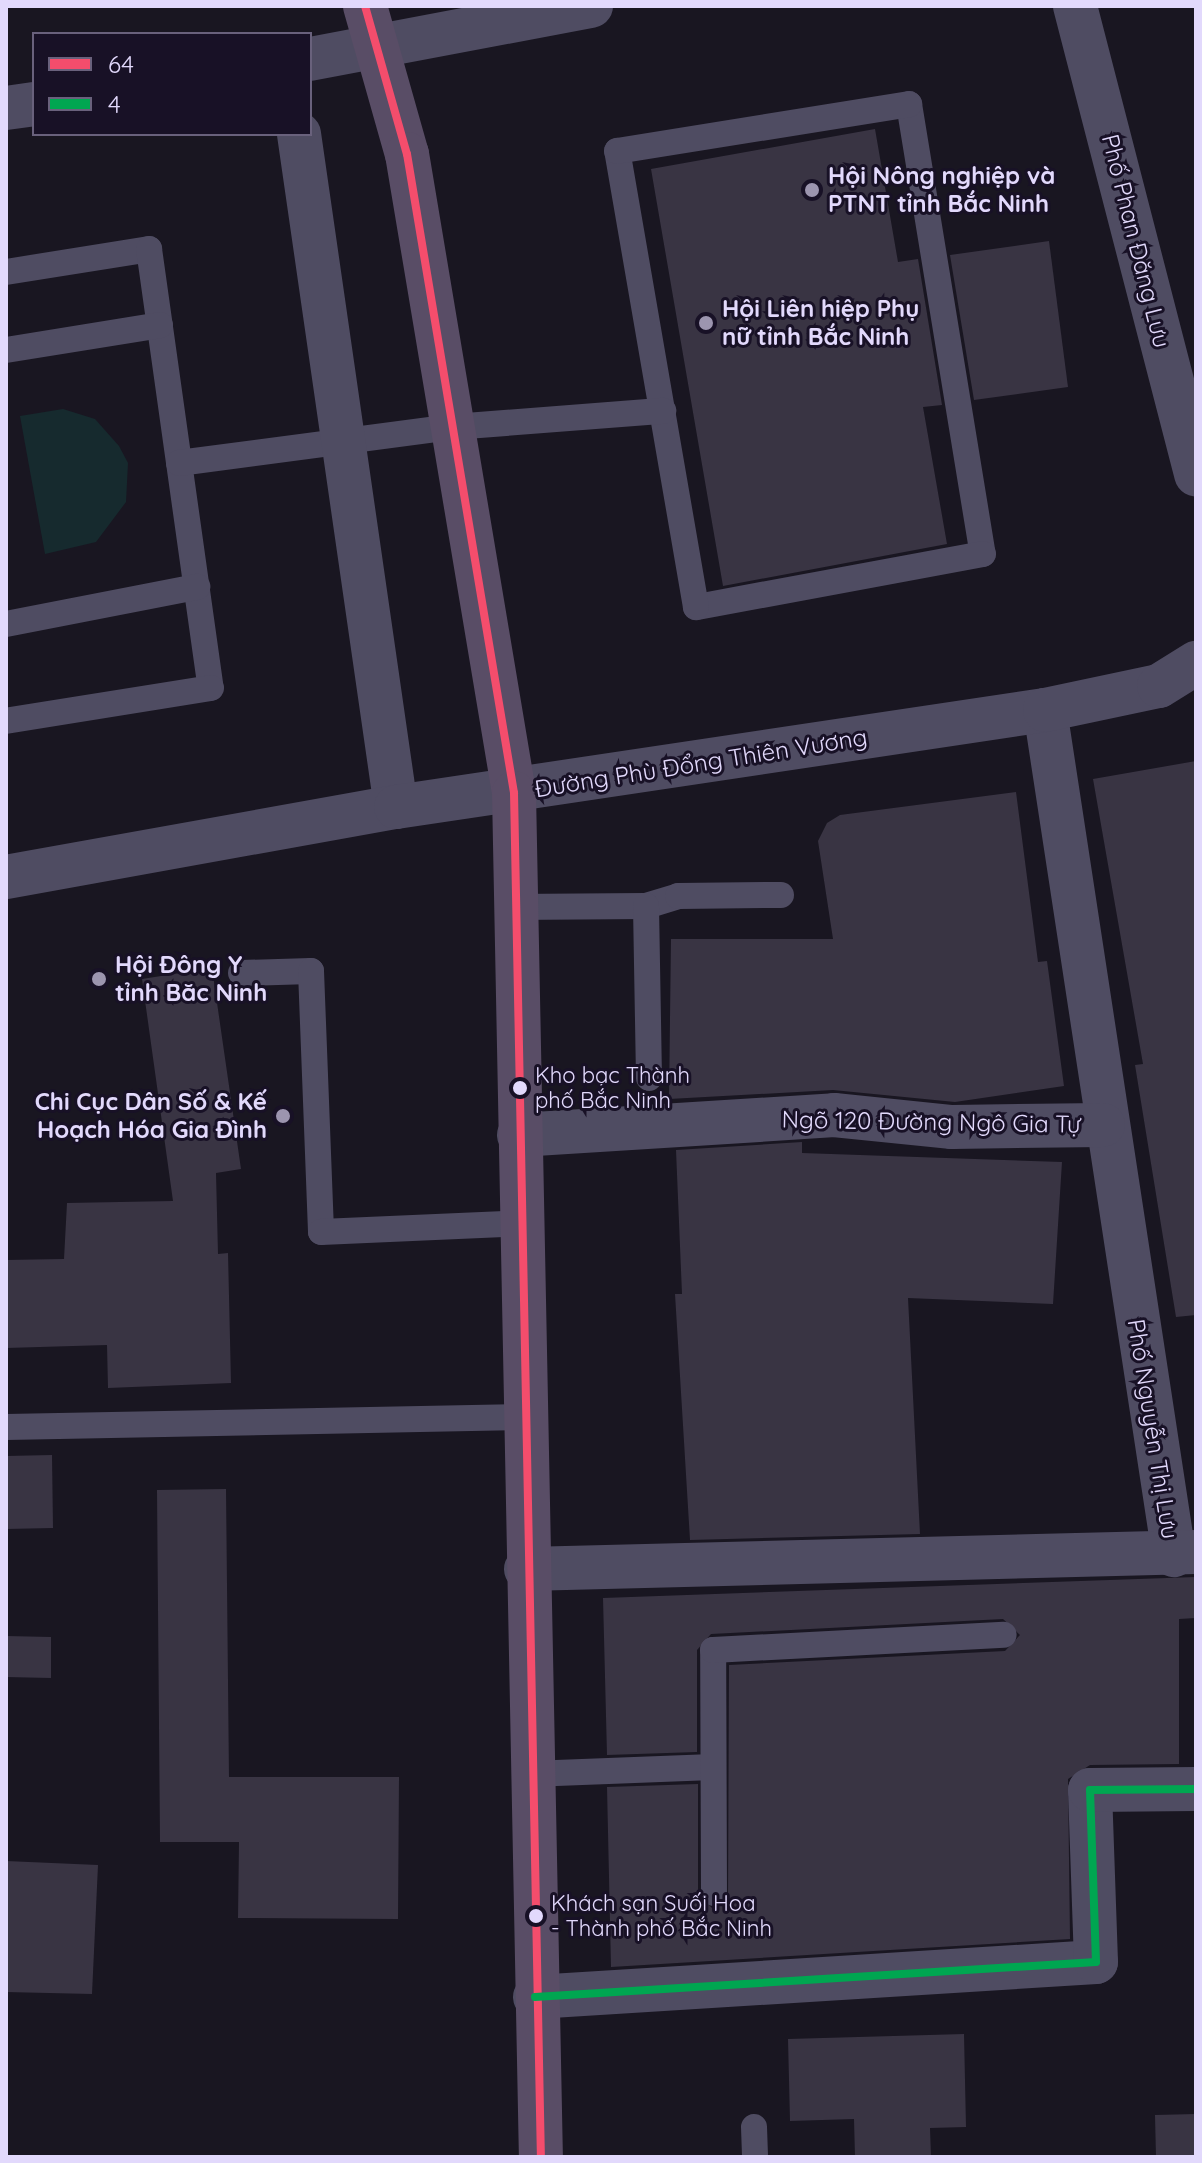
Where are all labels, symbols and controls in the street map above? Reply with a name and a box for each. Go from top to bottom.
legend [32,32,312,136]
text: 64 [108,49,134,79]
text: 4 [108,89,121,119]
street label: Phố Phan Đăng Lưu [1096,131,1176,351]
place label: Hội Nông nghiệp và PTNT tỉnh Bắc Ninh [828,162,1055,218]
marker: Hội Nông nghiệp và PTNT tỉnh Bắc Ninh [803,181,821,199]
place label: Hội Liên hiệp Phụ nữ tỉnh Bắc Ninh [722,295,919,351]
marker: Hội Liên hiệp Phụ nữ tỉnh Bắc Ninh [697,314,715,332]
street label: Đường Phù Đổng Thiên Vương [533,722,869,804]
place label: Hội Đông Y tỉnh Băc Ninh [115,951,267,1007]
marker: Hội Đông Y tỉnh Băc Ninh [90,970,108,988]
place label: Kho bạc Thành phố Bắc Ninh [535,1062,690,1114]
marker: Kho bạc Thành phố Bắc Ninh [512,1080,528,1096]
place label: Chi Cục Dân Số & Kế Hoạch Hóa Gia Đình [35,1088,267,1144]
street label: Ngõ 120 Đường Ngô Gia Tự [781,1105,1081,1139]
marker: Chi Cục Dân Số & Kế Hoạch Hóa Gia Đình [274,1107,292,1125]
street label: Phố Nguyễn Thị Lưu [1121,1317,1185,1541]
place label: Khách sạn Suối Hoa - Thành phố Bắc Ninh [551,1890,772,1942]
marker: Khách sạn Suối Hoa - Thành phố Bắc Ninh [528,1908,544,1924]

